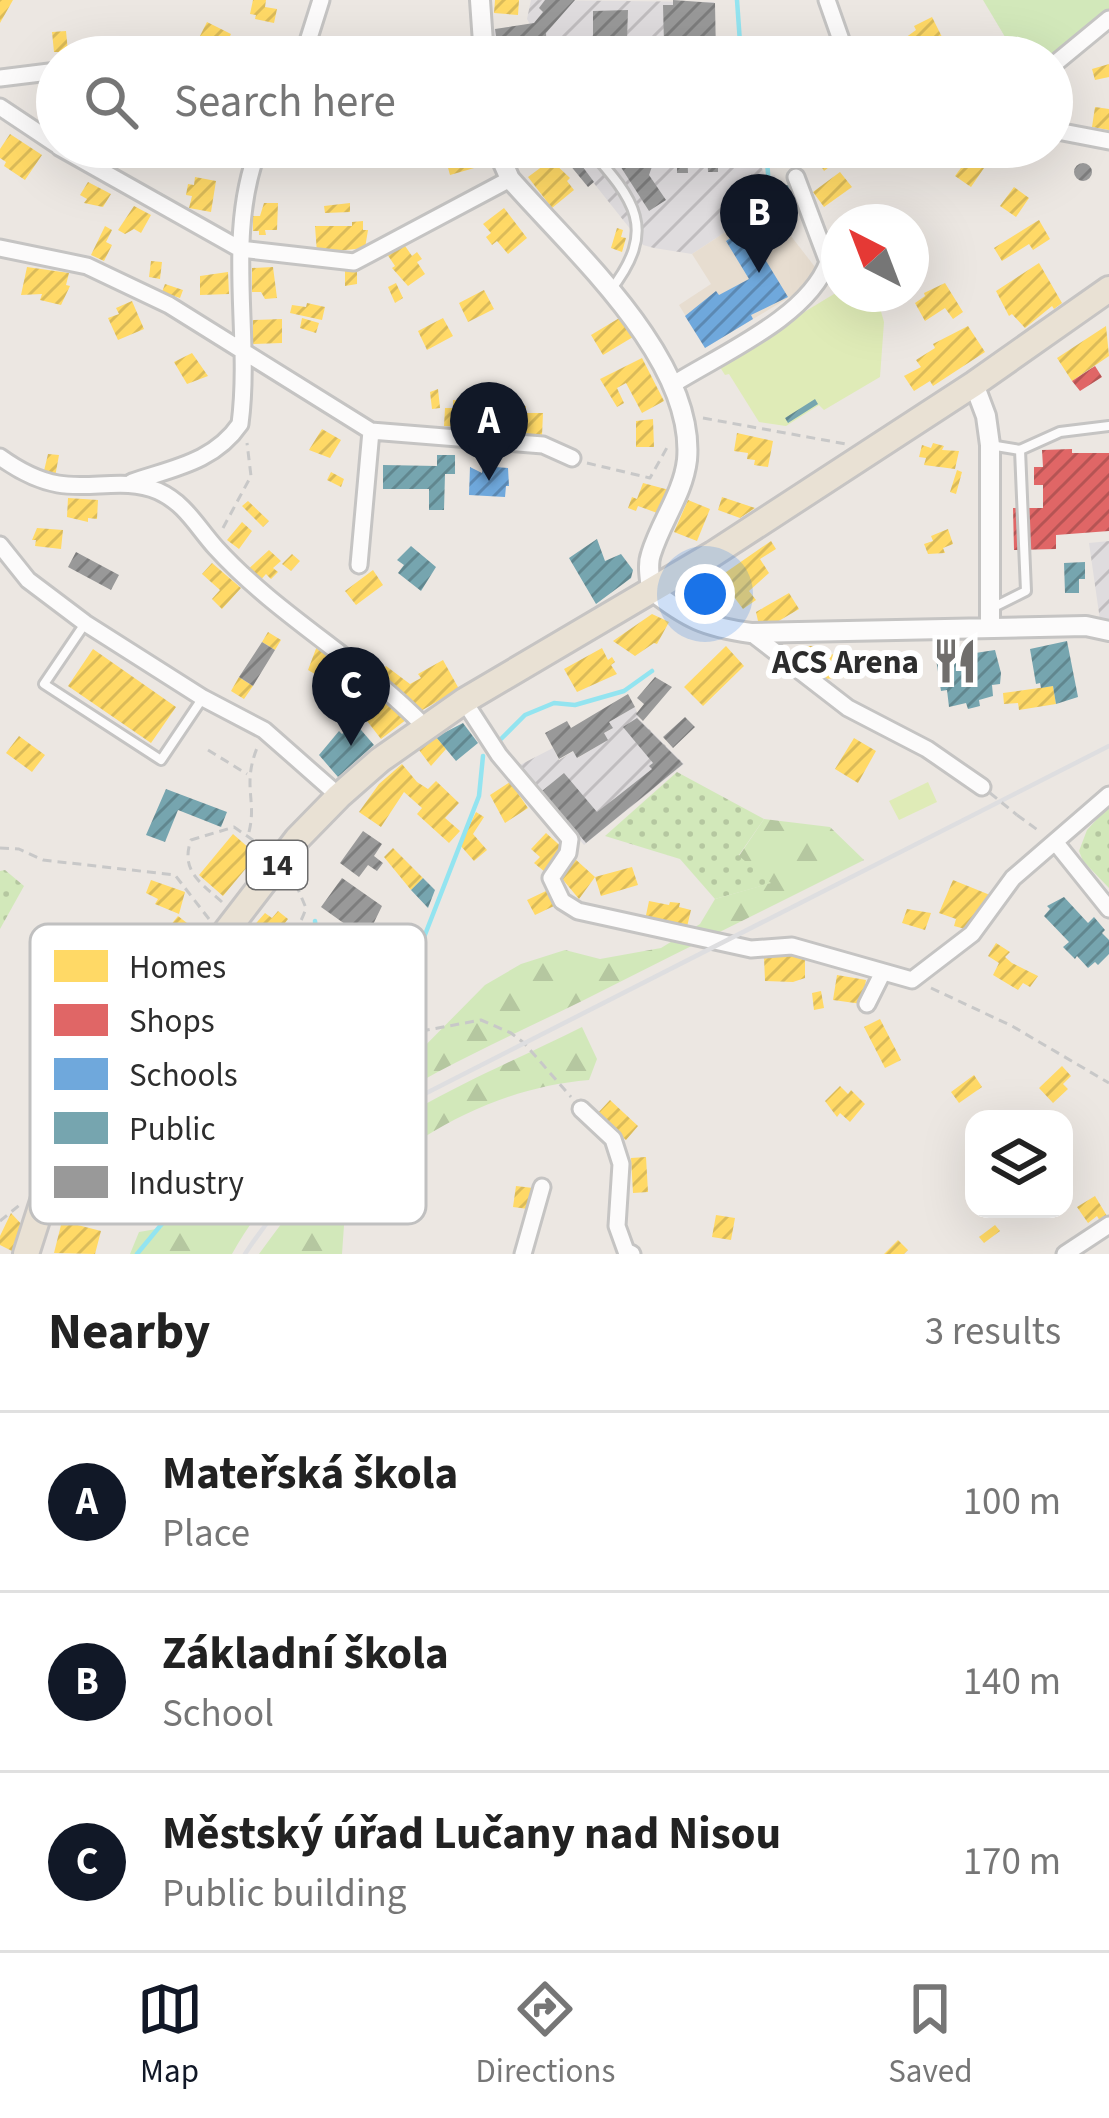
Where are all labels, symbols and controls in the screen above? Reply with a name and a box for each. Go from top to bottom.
search box [36,36,1073,168]
icon: search [78,69,144,135]
text: Search here [174,70,396,134]
pin: B [720,174,798,273]
north arrow [821,204,929,312]
pin: A [450,382,528,481]
your location [675,564,735,624]
restaurant icon: ACS Arena [930,636,980,686]
place label: ACS Arena [771,639,919,686]
pin: C [312,647,390,746]
road number: 14 [247,841,307,889]
legend [30,924,426,1224]
text: Homes [129,944,226,991]
text: Shops [129,998,215,1045]
text: Schools [129,1052,238,1099]
text: Public [129,1106,215,1153]
map controls [965,1110,1073,1218]
button: layers [965,1110,1073,1218]
text: Industry [129,1160,245,1207]
text: Nearby [48,1296,210,1368]
text: 3 results [925,1304,1061,1360]
text: Mateřská škola [162,1442,458,1506]
text: A [76,1474,98,1530]
text: 100 m [963,1474,1061,1530]
text: Place [162,1506,250,1562]
text: Základní škola [162,1622,449,1686]
text: B [75,1654,99,1710]
text: 140 m [963,1654,1061,1710]
text: School [162,1686,274,1742]
text: Městský úřad Lučany nad Nisou [162,1802,781,1866]
text: C [76,1834,98,1890]
text: 170 m [963,1834,1061,1890]
text: Public building [162,1866,407,1922]
tab: Map [137,1976,203,2095]
tab: Directions [476,1976,615,2095]
tab: Saved [888,1976,972,2095]

